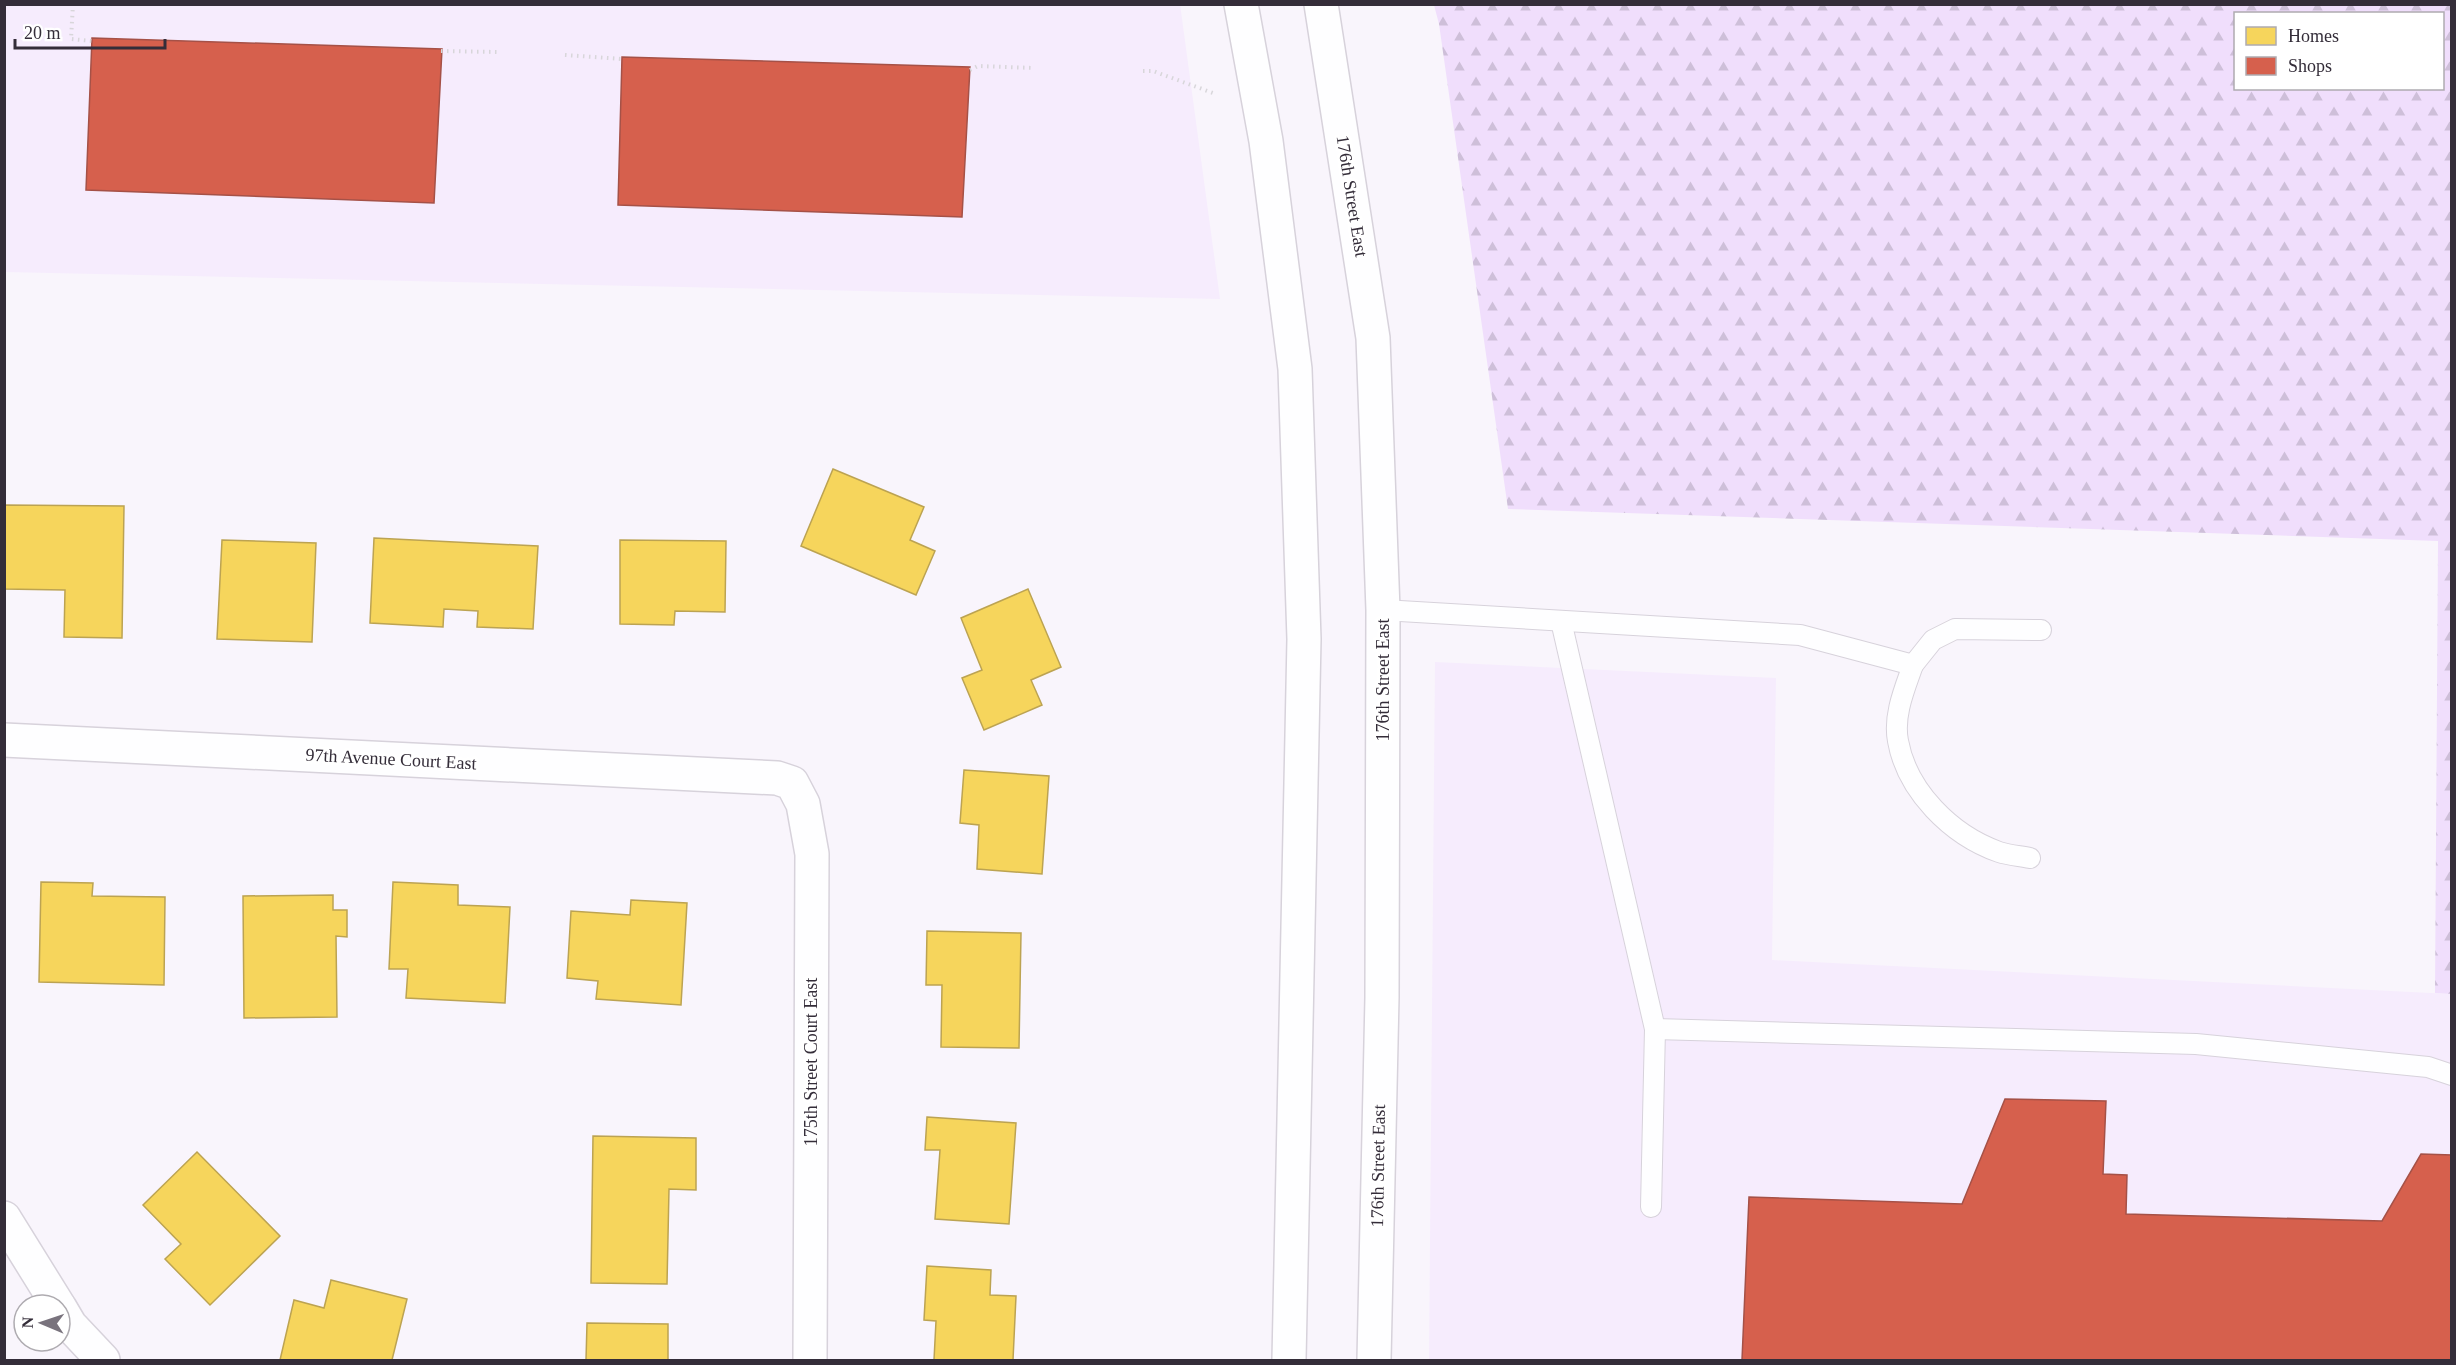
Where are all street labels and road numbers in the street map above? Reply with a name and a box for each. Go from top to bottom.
street label: 176th Street East [1333,134,1371,258]
street label: 176th Street East [1373,619,1393,741]
street label: 97th Avenue Court East [305,745,477,773]
street label: 175th Street Court East [801,978,821,1146]
street label: 176th Street East [1367,1104,1389,1228]

